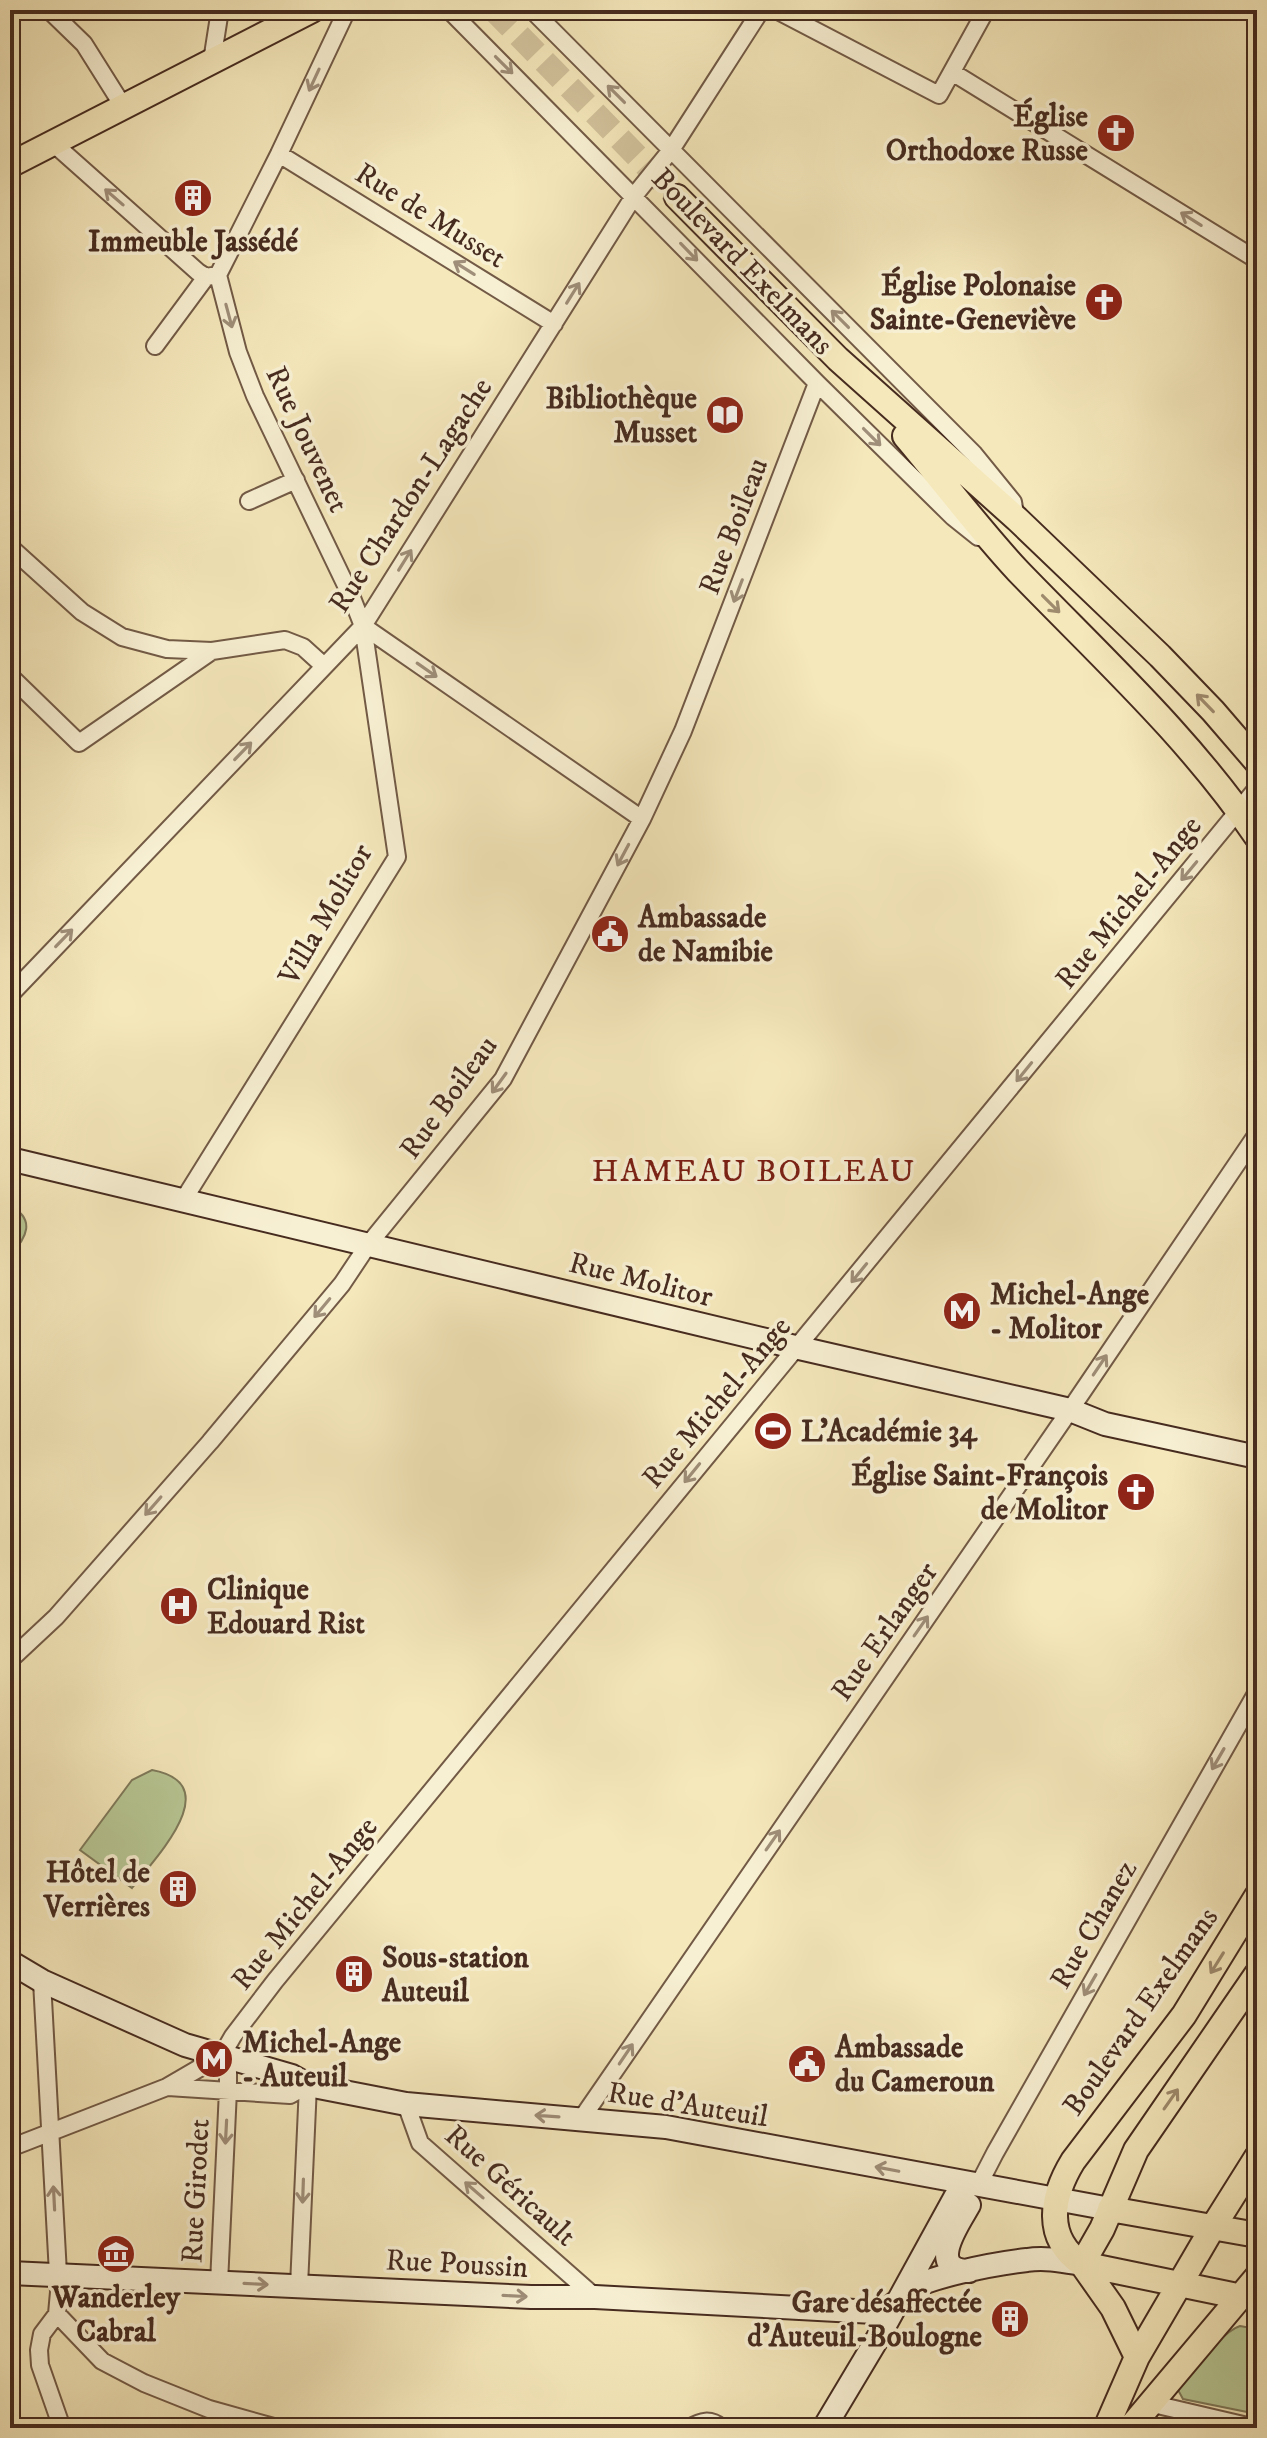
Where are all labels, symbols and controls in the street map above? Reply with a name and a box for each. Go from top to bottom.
one-way arrow [495,55,514,75]
one-way arrow [306,68,321,92]
one-way arrow [606,85,626,104]
place label: Église Orthodoxe Russe [886,97,1089,170]
church icon: Église Orthodoxe Russe [1095,112,1137,154]
street label: Rue de Musset [348,155,512,277]
street label: Boulevard Exelmans [643,161,841,363]
building icon: Immeuble Jassédé [172,177,214,219]
one-way arrow [105,188,125,206]
one-way arrow [1180,211,1203,227]
place label: Immeuble Jassédé [88,224,299,261]
one-way arrow [679,242,698,261]
one-way arrow [453,260,476,276]
place label: Église Polonaise Sainte-Geneviève [870,266,1077,339]
church icon: Église Polonaise Sainte-Geneviève [1083,281,1125,323]
one-way arrow [566,282,582,305]
one-way arrow [222,303,237,329]
one-way arrow [831,310,850,329]
street label: Rue Jouvenet [257,361,357,519]
street label: Rue Chardon-Lagache [321,371,501,620]
place label: Bibliothèque Musset [546,381,698,452]
library icon: Bibliothèque Musset [704,394,746,436]
one-way arrow [862,427,881,446]
street label: Rue Boileau [691,453,777,600]
one-way arrow [397,549,413,572]
one-way arrow [729,578,744,603]
one-way arrow [1042,594,1061,614]
one-way arrow [416,662,438,678]
one-way arrow [1196,693,1215,713]
one-way arrow [234,741,253,761]
street label: Rue Michel-Ange [1048,809,1210,997]
street label: Villa Molitor [271,838,382,993]
one-way arrow [614,843,630,866]
one-way arrow [1180,861,1198,881]
place label: Ambassade de Namibie [637,900,774,971]
public building icon: Ambassade de Namibie [589,913,631,955]
one-way arrow [54,929,72,949]
street label: Rue Boileau [392,1029,506,1167]
one-way arrow [1015,1061,1033,1082]
one-way arrow [491,1072,507,1094]
district label: HAMEAU BOILEAU [592,1152,916,1192]
street label: Rue Molitor [565,1245,716,1316]
one-way arrow [850,1262,868,1283]
place label: Michel-Ange - Molitor [990,1277,1150,1348]
metro station icon: Michel-Ange - Molitor [941,1290,983,1332]
one-way arrow [313,1298,331,1318]
street label: Rue Michel-Ange [635,1310,800,1496]
one-way arrow [1092,1355,1108,1377]
sports icon: L’Académie 34 [752,1410,794,1452]
place label: L’Académie 34 [801,1414,978,1451]
place label: Église Saint-François de Molitor [851,1456,1109,1529]
one-way arrow [684,1462,701,1483]
church icon: Église Saint-François de Molitor [1115,1471,1157,1513]
one-way arrow [145,1496,163,1516]
street label: Rue Erlanger [824,1555,947,1708]
place label: Clinique Edouard Rist [207,1572,365,1643]
hospital icon: Clinique Edouard Rist [158,1585,200,1627]
one-way arrow [913,1615,929,1637]
one-way arrow [1210,1747,1226,1771]
street label: Rue Michel-Ange [224,1810,386,1998]
one-way arrow [765,1829,781,1851]
street label: Rue Chanez [1043,1854,1146,1996]
place label: Hôtel de Verrières [43,1855,151,1926]
building icon: Hôtel de Verrières [157,1868,199,1910]
street label: Boulevard Exelmans [1055,1900,1227,2123]
place label: Sous-station Auteuil [381,1940,529,2011]
one-way arrow [1208,1951,1224,1974]
building icon: Sous-station Auteuil [333,1953,375,1995]
one-way arrow [1082,1973,1097,1997]
place label: Michel-Ange - Auteuil [242,2025,402,2096]
place label: Ambassade du Cameroun [834,2030,995,2101]
metro station icon: Michel-Ange - Auteuil [193,2038,235,2080]
one-way arrow [617,2043,634,2065]
public building icon: Ambassade du Cameroun [786,2043,828,2085]
street label: Rue d'Auteuil [605,2075,771,2136]
one-way arrow [1163,2089,1179,2111]
one-way arrow [534,2108,561,2123]
street label: Rue Géricault [437,2117,583,2255]
street label: Rue Girodet [174,2118,219,2264]
one-way arrow [218,2118,233,2145]
one-way arrow [874,2160,900,2175]
one-way arrow [296,2177,311,2204]
one-way arrow [464,2181,484,2199]
one-way arrow [47,2185,62,2212]
museum icon: Wanderley Cabral [95,2233,137,2275]
street label: Rue Poussin [385,2242,529,2287]
one-way arrow [242,2277,269,2292]
place label: Wanderley Cabral [51,2280,181,2351]
place label: Gare désaffectée d'Auteuil-Boulogne [747,2285,983,2356]
one-way arrow [501,2289,528,2304]
building icon: Gare désaffectée d'Auteuil-Boulogne [989,2298,1031,2340]

